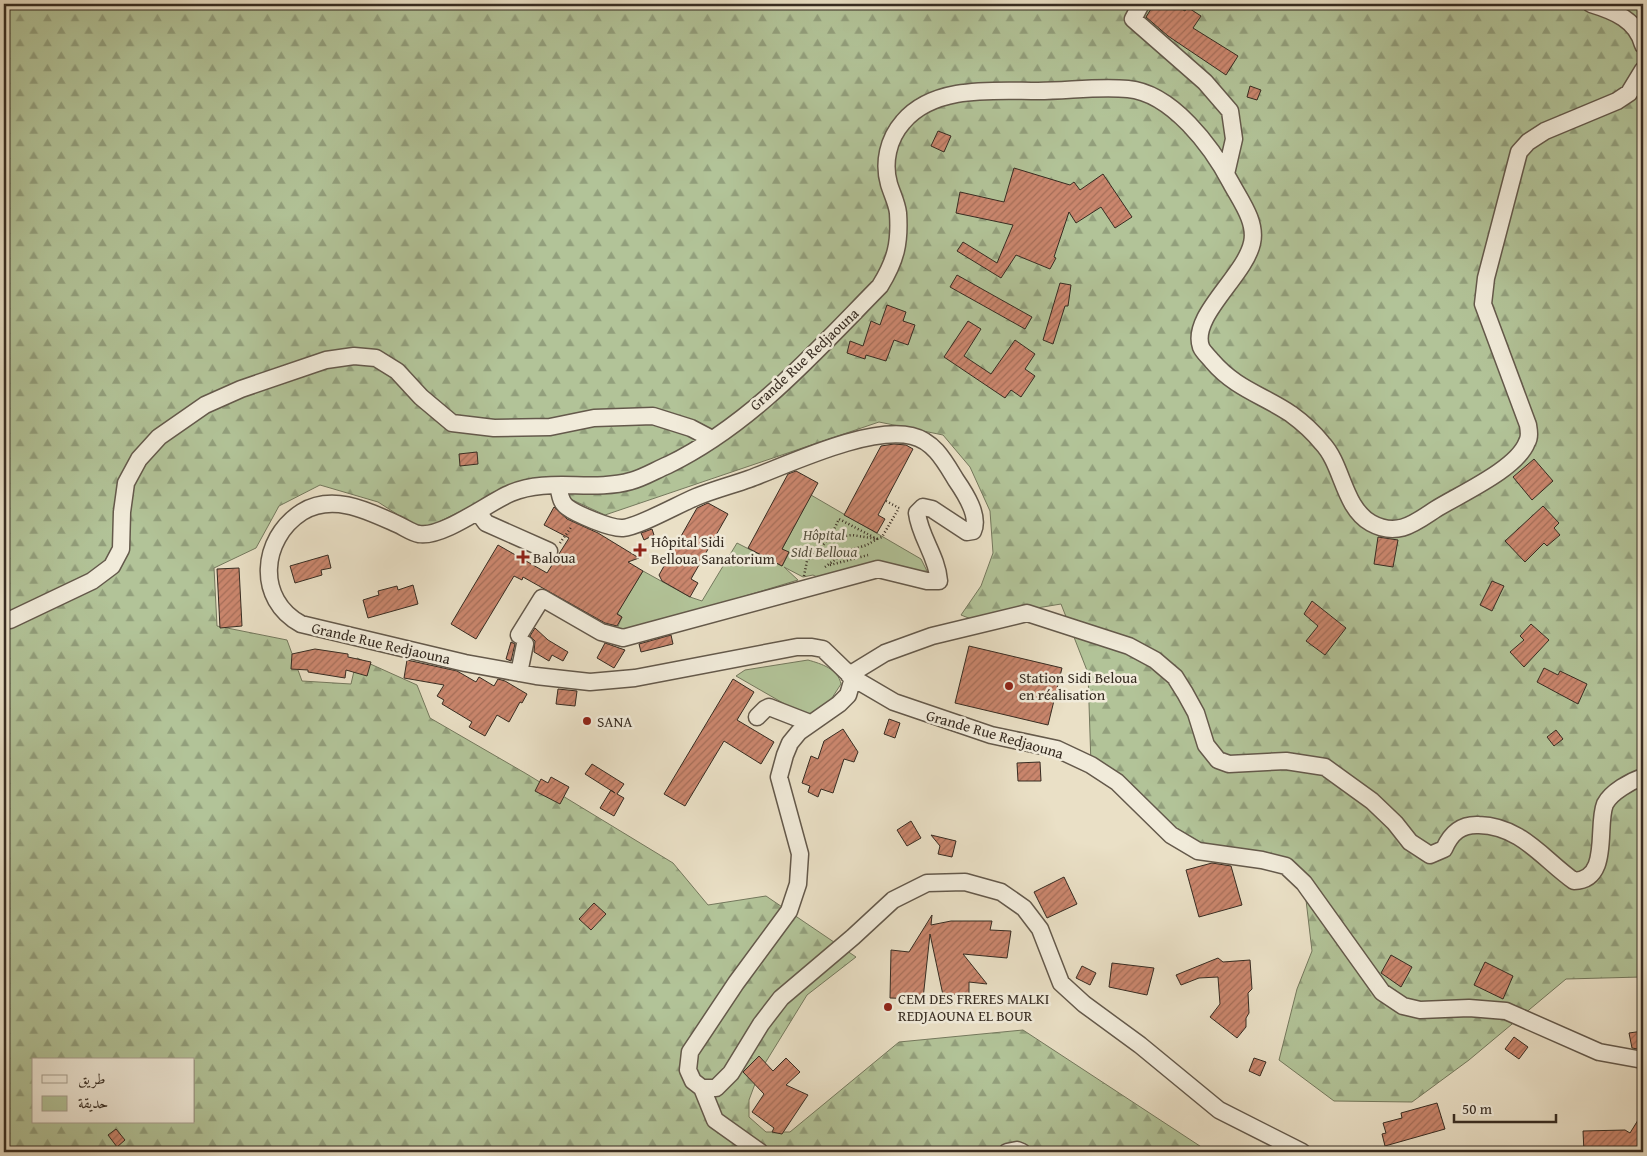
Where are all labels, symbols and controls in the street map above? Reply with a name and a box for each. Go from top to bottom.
street label: Grande Rue Redjaouna [745,303,863,415]
park label: Hôpital Sidi Belloua [791,524,857,562]
place label: Hôpital Sidi Belloua Sanatorium [651,531,776,569]
marker: Hôpital Sidi Belloua Sanatorium [633,543,647,557]
place label: Baloua [533,547,576,568]
marker: Baloua [517,551,529,563]
street label: Grande Rue Redjaouna [309,617,453,669]
place label: Station Sidi Beloua en réalisation [1019,667,1137,705]
marker: Station Sidi Beloua en réalisation [1003,680,1015,692]
street label: Grande Rue Redjaouna [924,704,1066,764]
place label: SANA [597,711,632,732]
marker: SANA [581,715,593,727]
place label: CEM DES FRERES MALKI REDJAOUNA EL BOUR [898,988,1049,1026]
marker: CEM DES FRERES MALKI REDJAOUNA EL BOUR [882,1001,894,1013]
legend [32,1058,195,1124]
text: طريق [78,1068,105,1089]
scale bar [1454,1091,1557,1123]
text: حديقة [78,1092,108,1113]
text: 50 m [1462,1098,1493,1119]

